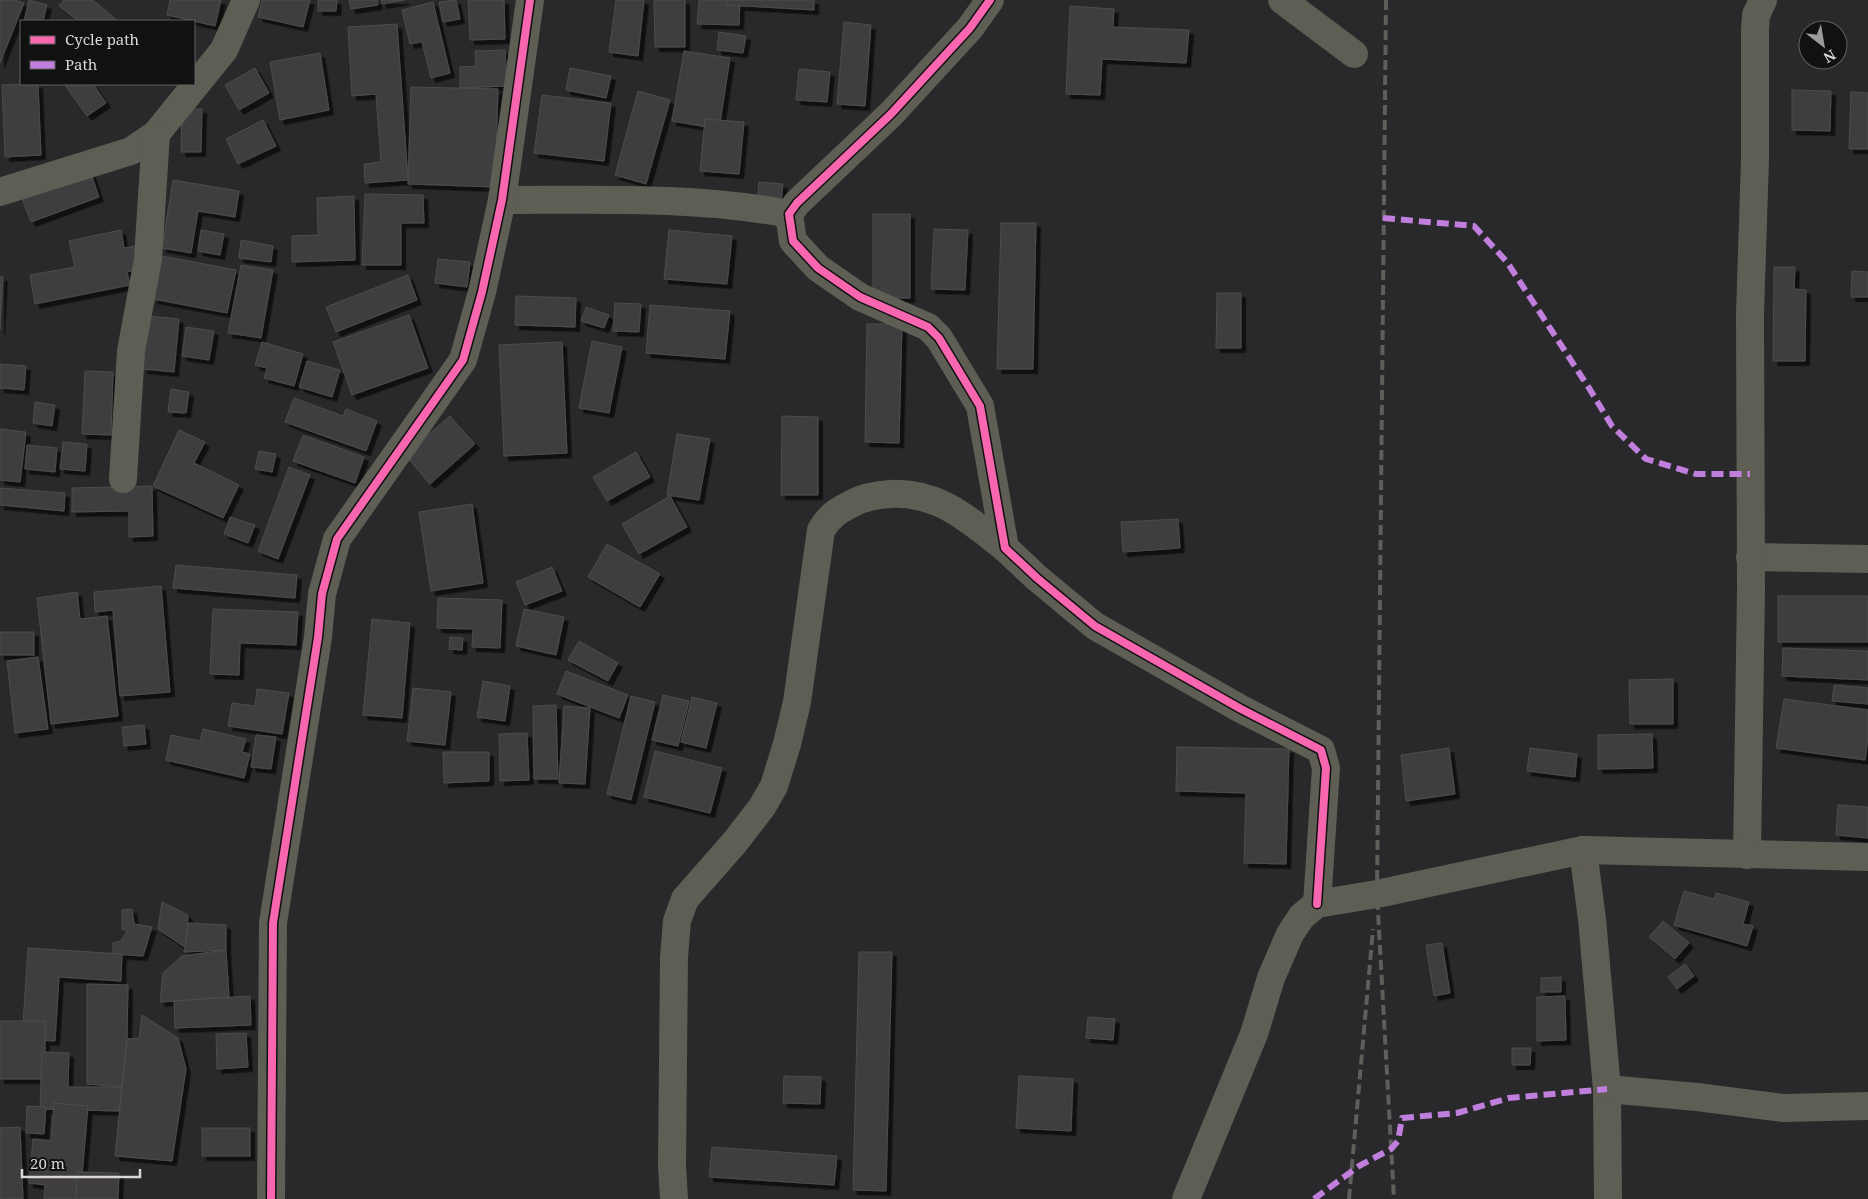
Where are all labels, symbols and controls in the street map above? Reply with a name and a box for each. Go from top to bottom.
legend [20,20,195,85]
north arrow [1798,20,1848,70]
text: Cycle path [65,29,140,49]
text: N [1820,46,1840,68]
text: Path [65,54,98,74]
scale bar [22,1146,140,1178]
text: 20 m [30,1153,65,1173]

